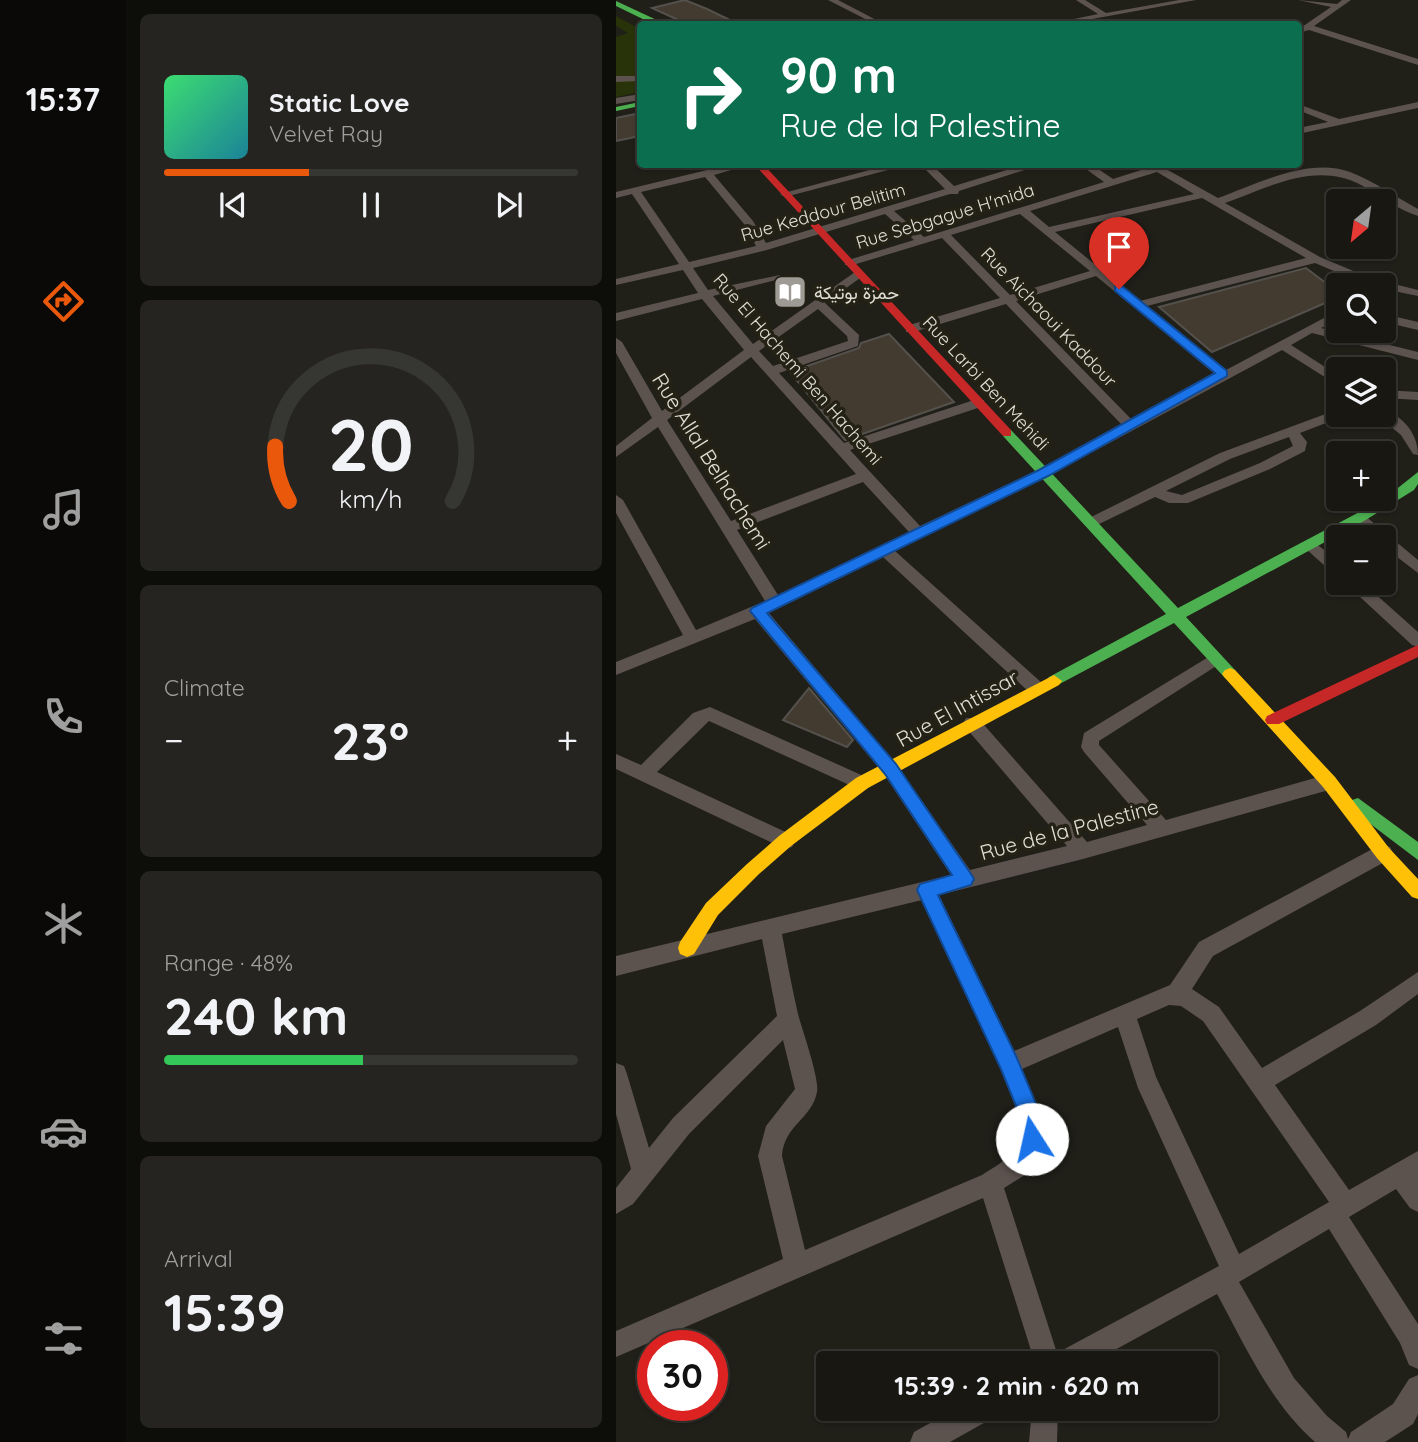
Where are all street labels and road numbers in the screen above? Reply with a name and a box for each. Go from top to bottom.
street label: Rue Keddour Belitim [738,177,908,247]
street label: Rue Sebgague H'mida [853,178,1037,254]
street label: Rue Aichaoui Kaddour [976,242,1122,392]
street label: Rue El Hachemi Ben Hachemi [709,269,887,469]
street label: Rue Larbi Ben Mehidi [918,311,1054,455]
street label: Rue Allal Belhachemi [647,368,777,554]
street label: Rue El Intissar [891,664,1023,752]
street label: Rue de la Palestine [977,793,1161,865]

